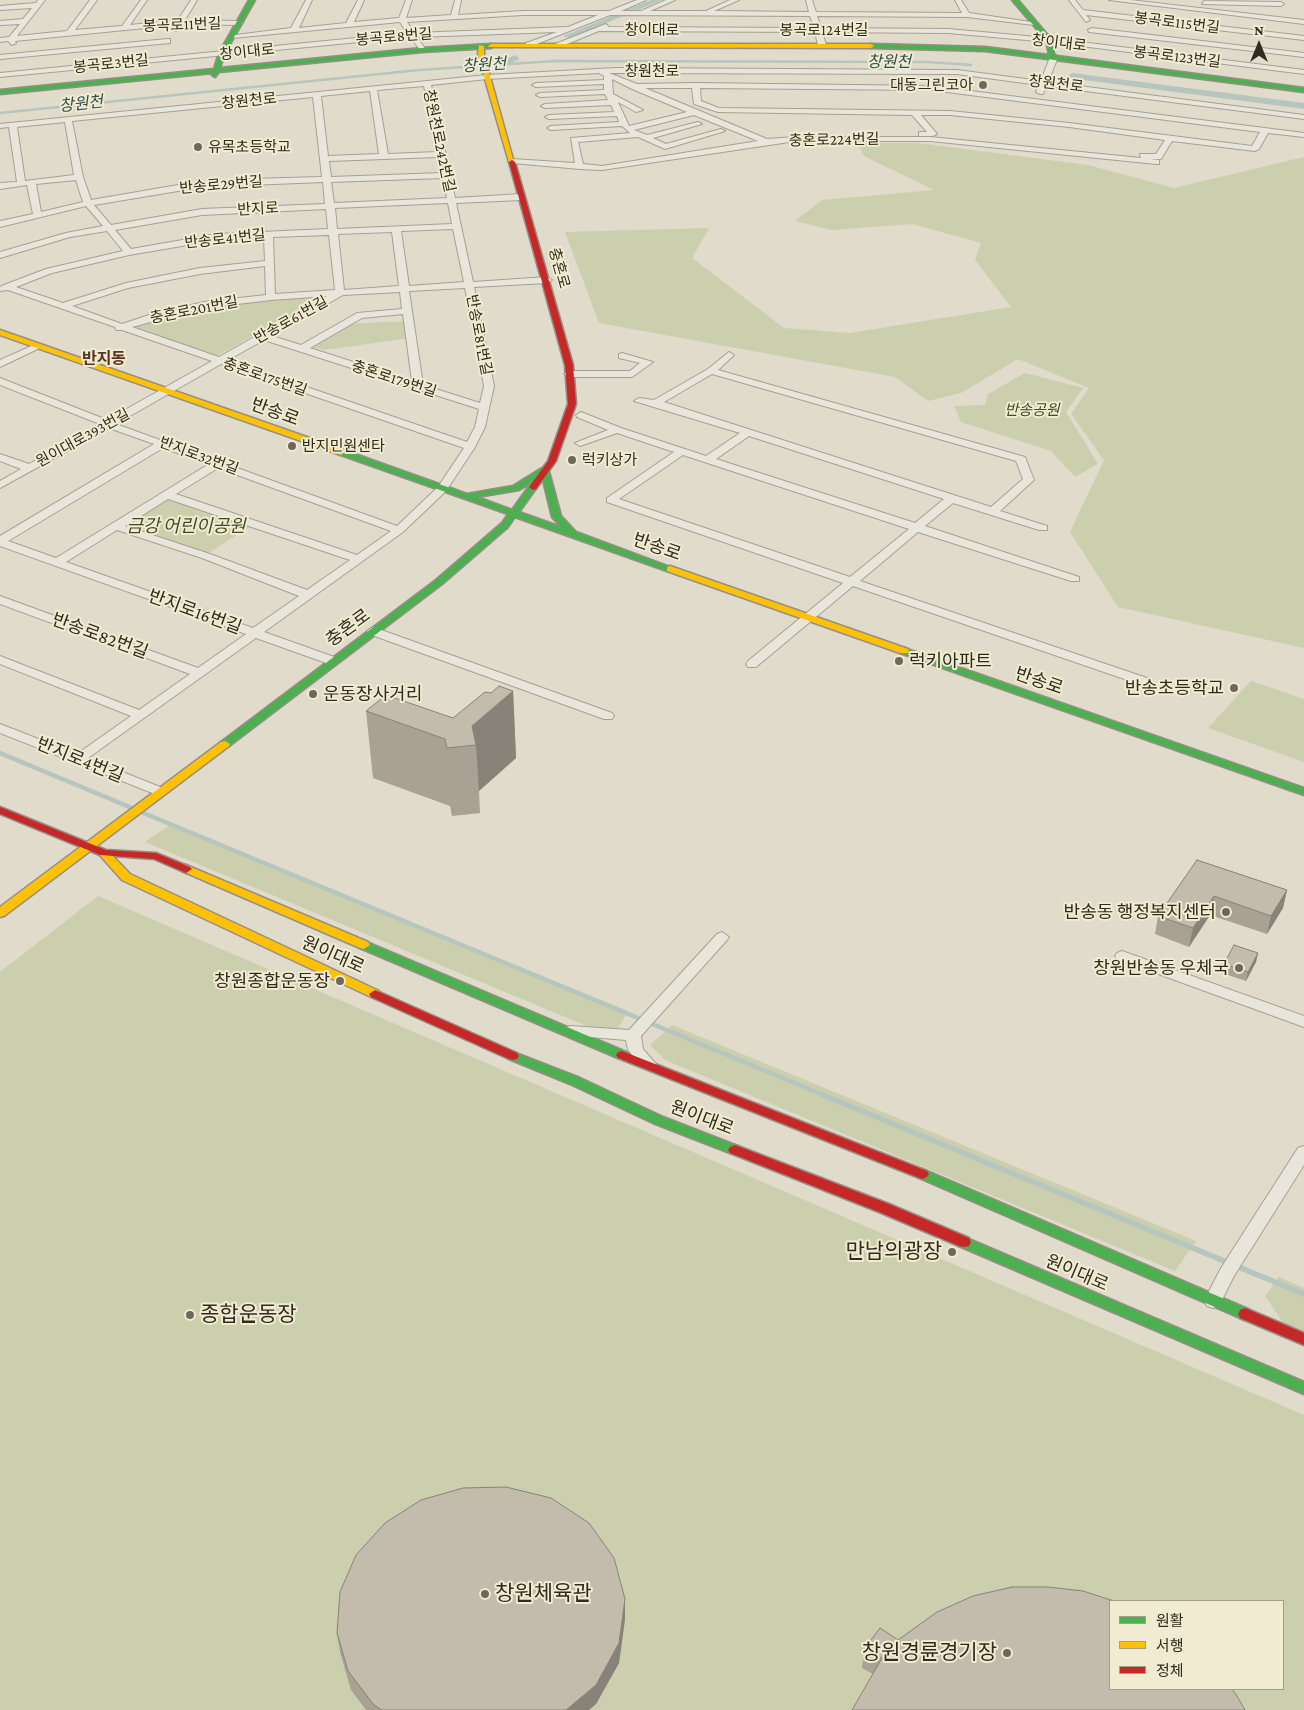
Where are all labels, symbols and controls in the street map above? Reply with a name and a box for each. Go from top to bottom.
street label: 봉곡로115번길 [1133,9,1221,37]
street label: 봉곡로11번길 [142,15,222,35]
north arrow [1234,20,1284,70]
street label: 창이대로 [624,21,680,39]
street label: 봉곡로124번길 [780,21,868,39]
text: N [1254,22,1264,38]
street label: 봉곡로8번길 [355,25,433,49]
street label: 창이대로 [1031,31,1087,55]
street label: 창이대로 [219,40,275,64]
street label: 봉곡로123번길 [1132,43,1222,71]
street label: 봉곡로3번길 [72,51,150,77]
water label: 창원천 [867,52,911,72]
water label: 창원천 [461,54,507,76]
street label: 창원천로 [624,62,680,80]
street label: 창원천로 [1028,72,1084,96]
place label: 대동그린코아 [890,76,973,94]
marker: 대동그린코아 [977,79,989,91]
street label: 창원천로242번길 [419,88,459,194]
street label: 창원천로 [221,89,277,113]
water label: 창원천 [58,92,104,116]
street label: 충혼로224번길 [788,130,880,150]
place label: 유목초등학교 [208,138,291,156]
marker: 유목초등학교 [192,141,204,153]
street label: 반송로29번길 [178,172,264,198]
street label: 반지로 [237,199,279,219]
street label: 반송로41번길 [183,226,267,252]
street label: 충혼로 [545,246,573,290]
street label: 반송로61번길 [251,292,331,348]
street label: 충혼로201번길 [148,293,240,327]
street label: 반송로81번길 [462,293,496,377]
district label: 반지동 [82,349,126,369]
street label: 충혼로175번길 [221,354,309,400]
street label: 충혼로179번길 [349,357,439,401]
street label: 반송로 [248,393,302,431]
park label: 반송공원 [1004,401,1060,419]
street label: 원이대로393번길 [33,405,133,471]
street label: 반지로32번길 [157,433,241,479]
place label: 반지민원센타 [302,437,385,455]
marker: 반지민원센타 [286,440,298,452]
place label: 럭키상가 [582,451,637,469]
marker: 럭키상가 [566,454,578,466]
park label: 금강 어린이공원 [126,515,246,537]
street label: 반송로 [630,529,684,565]
street label: 반지로16번길 [145,585,245,639]
street label: 충혼로 [322,605,374,651]
street label: 반송로82번길 [49,609,151,663]
place label: 럭키아파트 [909,650,992,672]
marker: 럭키아파트 [893,655,905,667]
street label: 반송로 [1012,663,1066,699]
place label: 반송초등학교 [1125,677,1224,699]
marker: 반송초등학교 [1228,682,1240,694]
place label: 운동장사거리 [323,683,422,705]
marker: 운동장사거리 [307,688,319,700]
street label: 반지로4번길 [33,733,127,787]
place label: 반송동 행정복지센터 [1064,901,1216,923]
marker: 반송동 행정복지센터 [1220,906,1232,918]
street label: 원이대로 [298,932,368,978]
place label: 창원반송동 우체국 [1093,957,1229,979]
marker: 창원반송동 우체국 [1233,962,1245,974]
place label: 창원종합운동장 [214,970,330,992]
marker: 창원종합운동장 [334,975,346,987]
street label: 원이대로 [667,1096,737,1140]
place label: 만남의광장 [845,1239,942,1265]
marker: 만남의광장 [946,1246,958,1258]
street label: 원이대로 [1042,1250,1112,1296]
place label: 종합운동장 [200,1302,297,1328]
marker: 종합운동장 [184,1309,196,1321]
place label: 창원체육관 [495,1581,592,1607]
marker: 창원체육관 [479,1588,491,1600]
legend [1109,1600,1284,1690]
text: 원활 [1156,1613,1184,1629]
text: 서행 [1156,1638,1184,1654]
place label: 창원경륜경기장 [862,1640,997,1666]
marker: 창원경륜경기장 [1001,1647,1013,1659]
text: 정체 [1156,1663,1184,1679]

